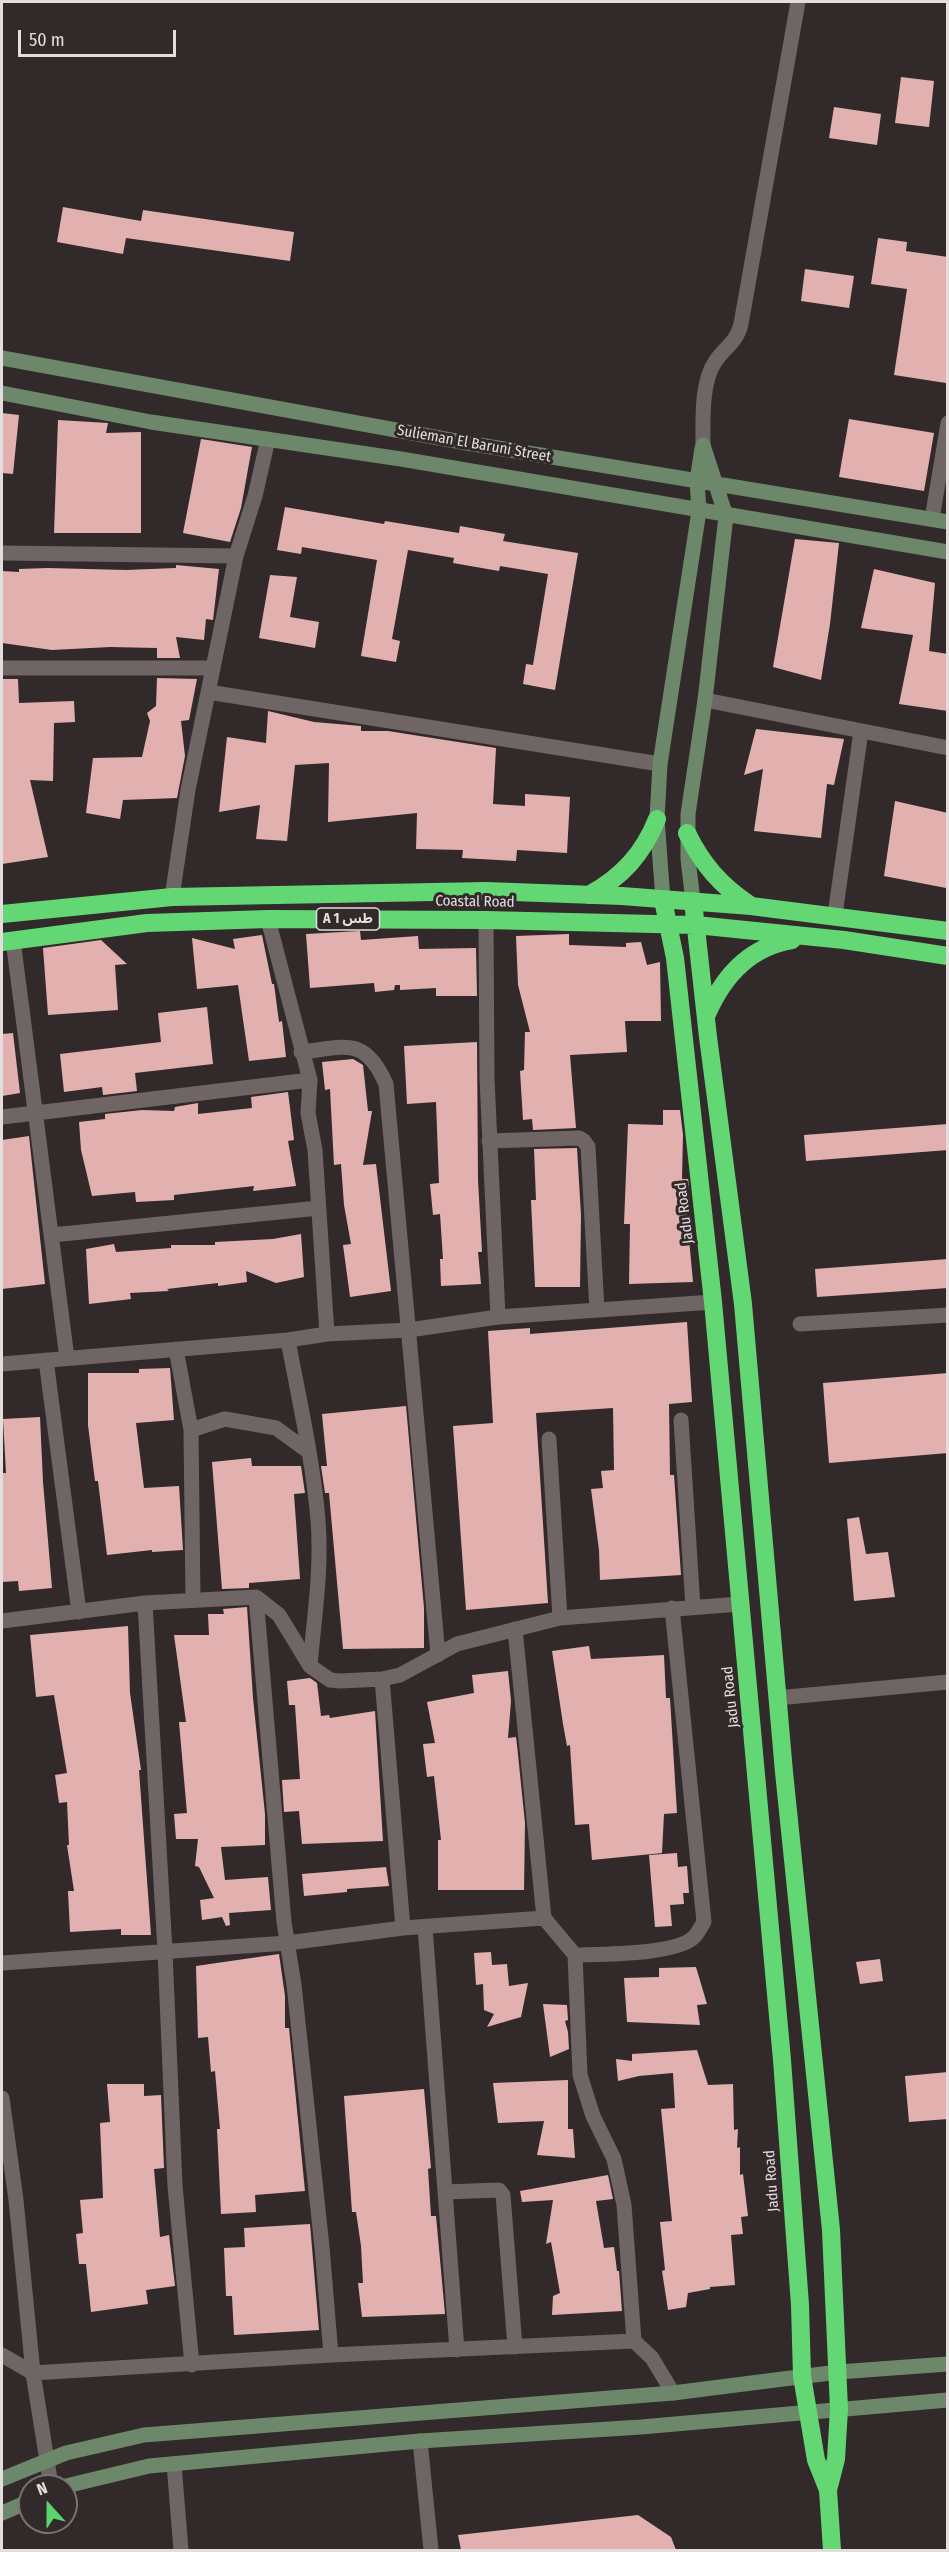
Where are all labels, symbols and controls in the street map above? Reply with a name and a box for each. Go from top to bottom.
scale bar [21,18,178,56]
text: 50 m [29,29,65,51]
street label: Sulieman El Baruni Street [396,422,552,466]
street label: Coastal Road [435,892,515,912]
road number: A 1 طس [316,908,380,930]
street label: Jadu Road [672,1181,698,1245]
street label: Jadu Road [719,1665,743,1729]
street label: Jadu Road [761,2149,783,2213]
north arrow [18,2474,78,2534]
text: N [34,2478,50,2499]

